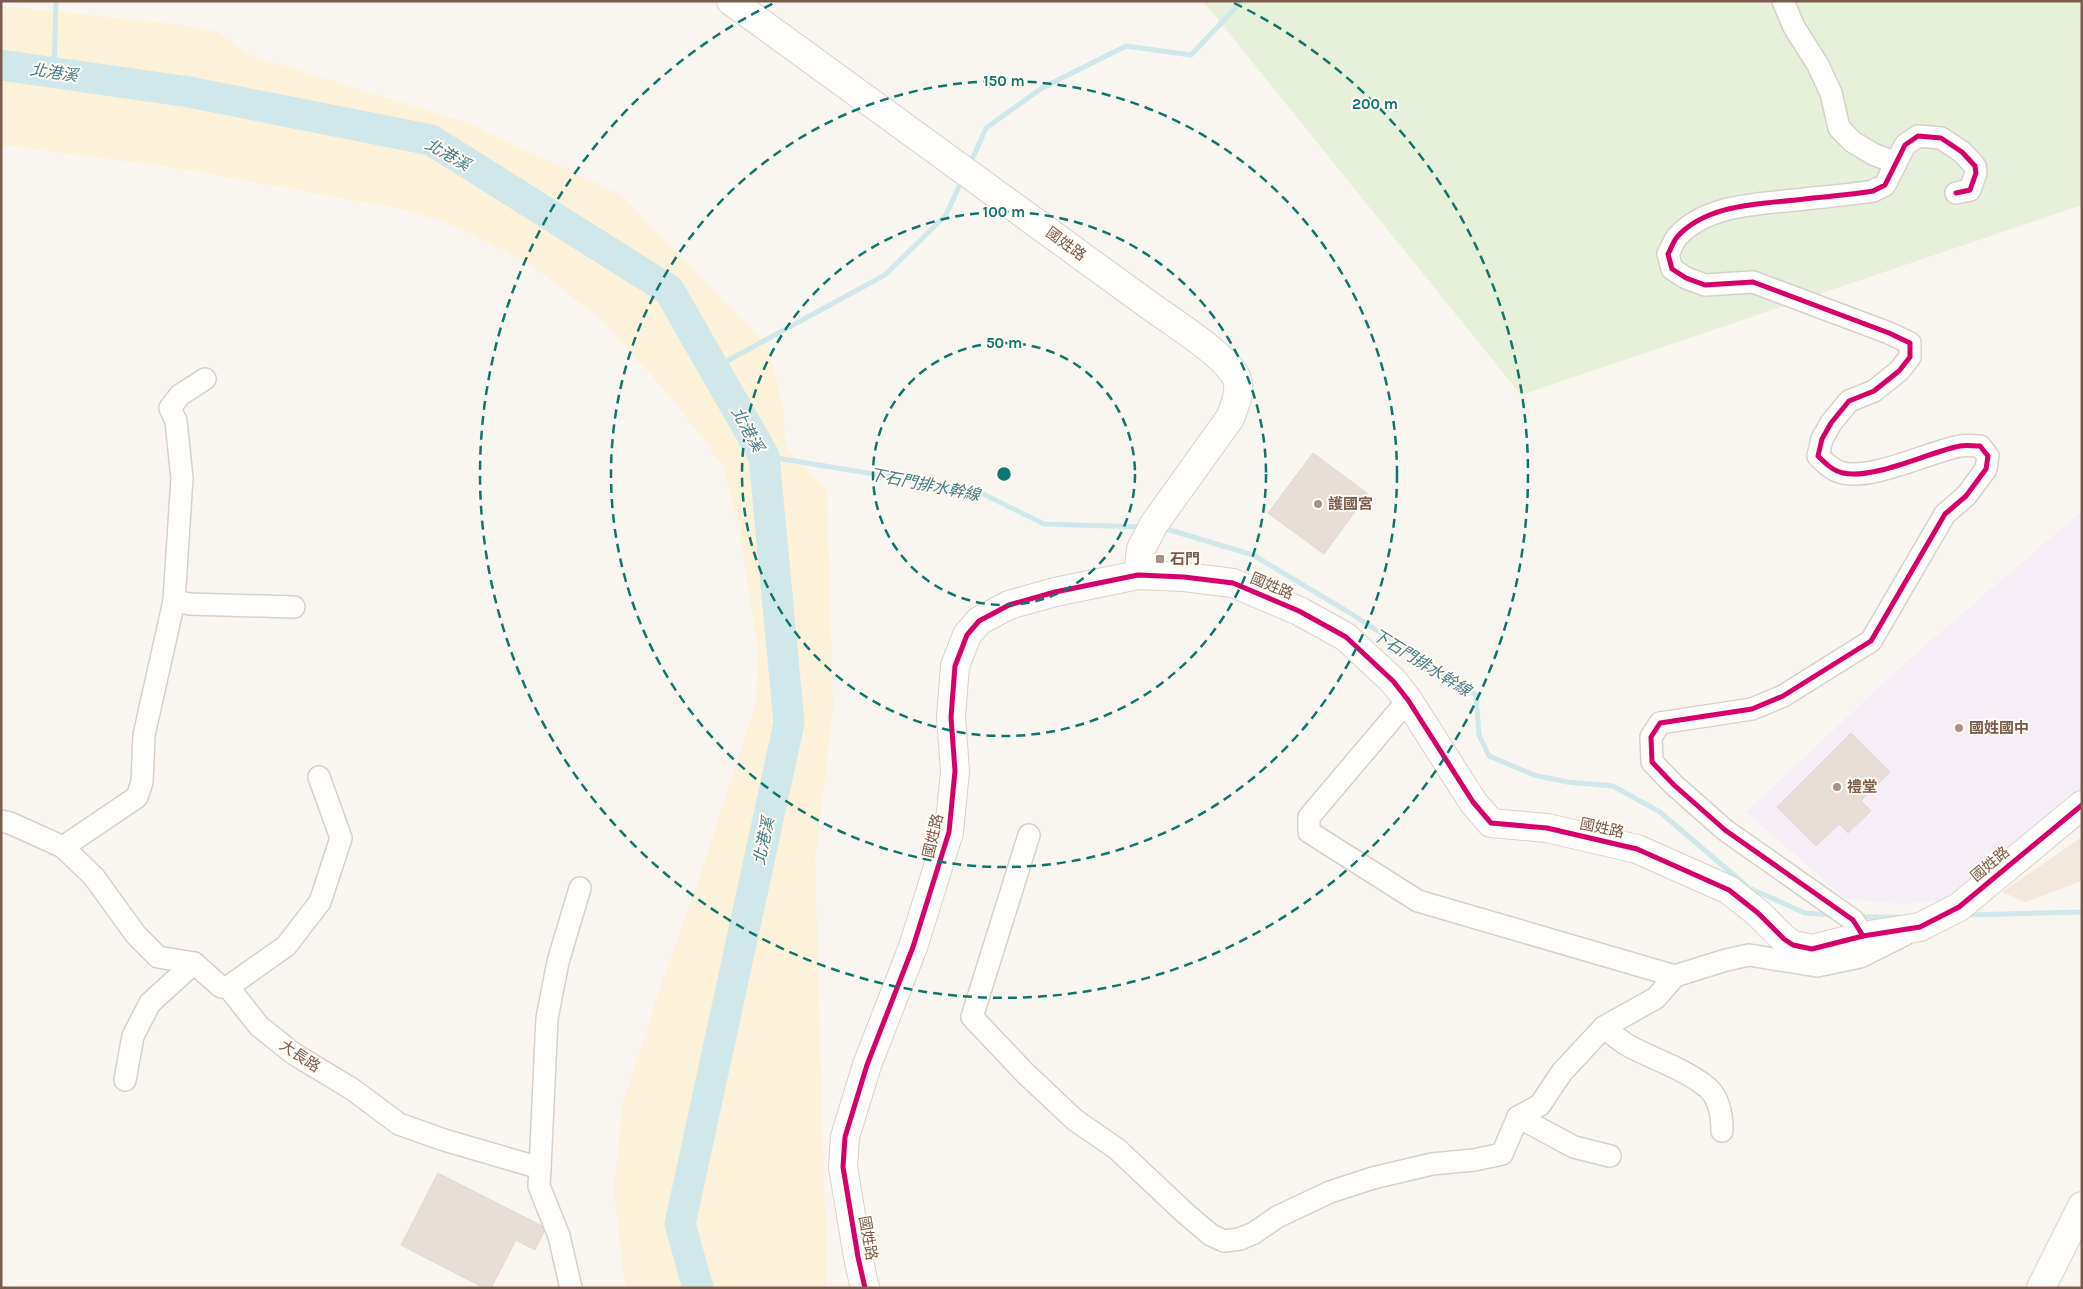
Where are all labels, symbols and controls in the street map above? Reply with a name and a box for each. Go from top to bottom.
water label: 北港溪 [29,60,81,86]
text: 150 m [983,72,1025,90]
text: 200 m [1352,95,1398,113]
water label: 北港溪 [422,134,475,175]
text: 100 m [983,203,1025,221]
street label: 國姓路 [1043,223,1089,265]
text: 50 m [986,334,1022,352]
water label: 北港溪 [728,404,768,457]
water label: 下石門排水幹線 [868,464,984,505]
centre of rings [995,465,1013,483]
place label: 護國宮 [1328,495,1373,513]
marker: 護國宮 [1312,498,1324,510]
place label: 石門 [1170,550,1200,568]
marker: 石門 [1154,553,1166,565]
street label: 國姓路 [1248,569,1296,603]
water label: 下石門排水幹線 [1369,625,1476,701]
place label: 國姓國中 [1969,719,2029,737]
marker: 國姓國中 [1953,722,1965,734]
place label: 禮堂 [1847,778,1877,796]
marker: 禮堂 [1831,781,1843,793]
street label: 國姓路 [919,812,947,860]
water label: 北港溪 [749,814,778,867]
street label: 國姓路 [1578,815,1626,841]
street label: 國姓路 [1967,843,2013,885]
street label: 大長路 [276,1036,324,1076]
street label: 國姓路 [855,1214,881,1262]

